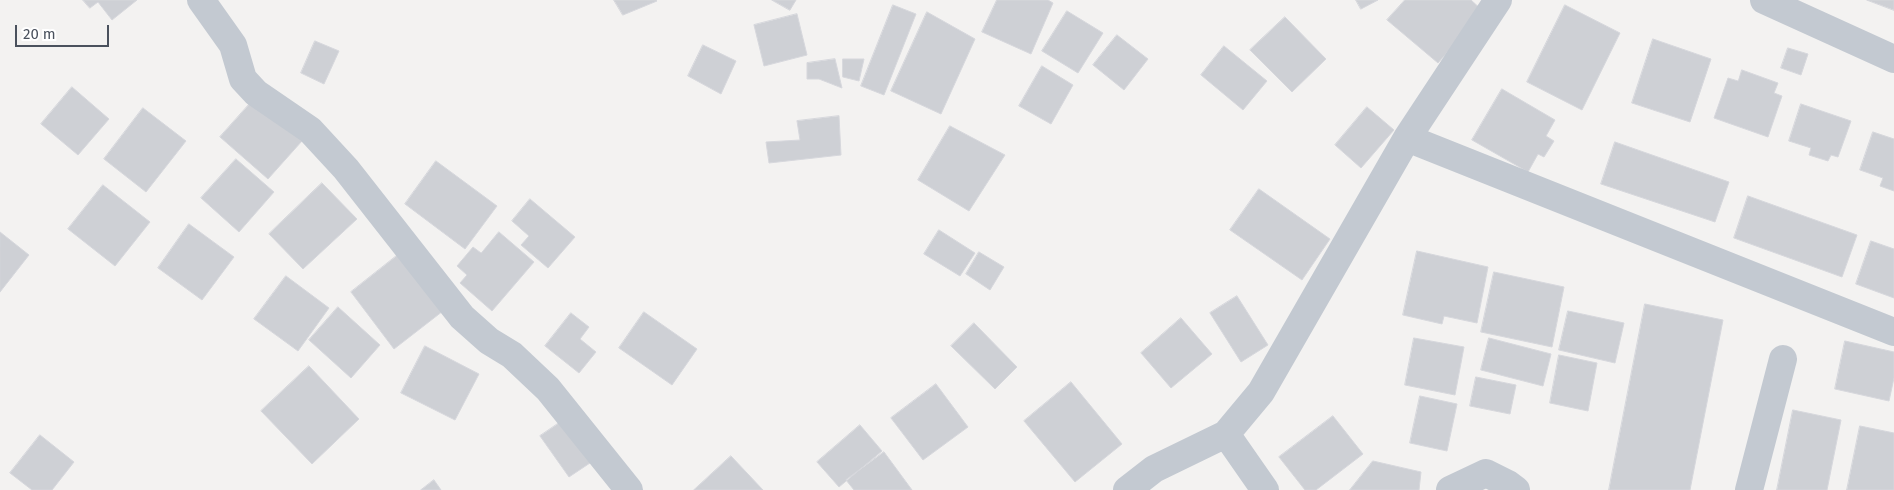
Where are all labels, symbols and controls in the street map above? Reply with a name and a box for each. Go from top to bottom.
scale bar [18,15,111,47]
text: 20 m [23,25,56,43]

